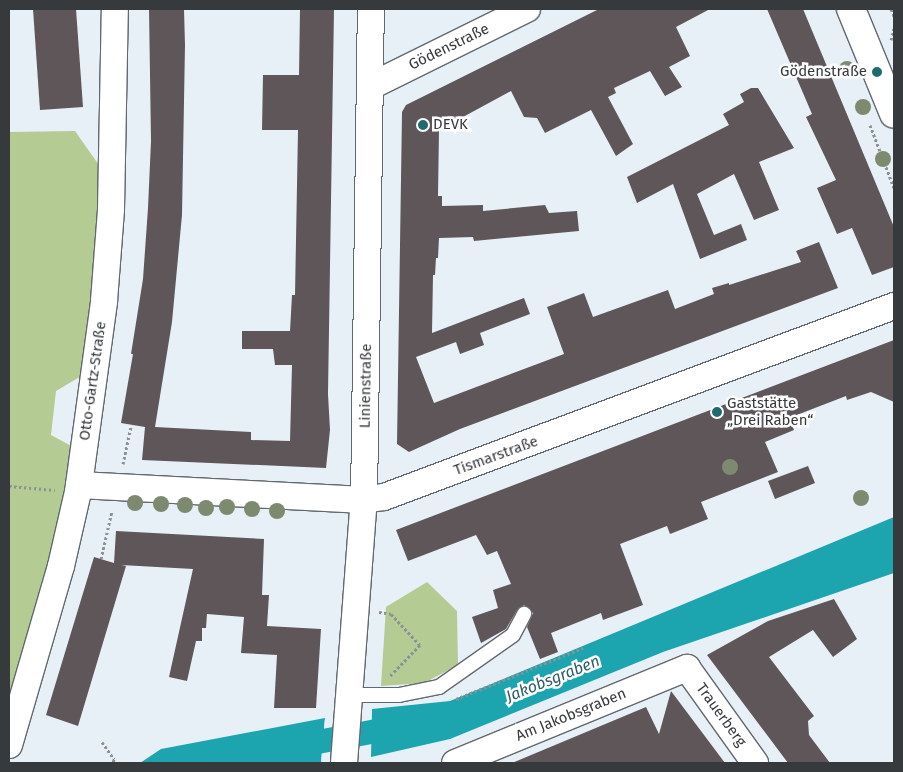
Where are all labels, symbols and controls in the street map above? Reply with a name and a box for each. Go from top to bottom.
street label: Gödenstraße [406,20,492,74]
place label: Gödenstraße [780,63,867,81]
marker: Gödenstraße [871,66,883,78]
place label: DEVK [433,116,468,134]
marker: DEVK [417,119,429,131]
street label: Otto-Gartz-Straße [76,320,110,442]
street label: Linienstraße [356,344,376,428]
place label: Gaststätte „Drei Raben“ [727,394,813,429]
marker: Gaststätte „Drei Raben“ [711,406,723,418]
street label: Tismarstraße [451,432,541,480]
water label: Jakobsgraben [503,651,603,707]
street label: Trauerberg [692,680,750,750]
street label: Am Jakobsgraben [513,685,629,745]

